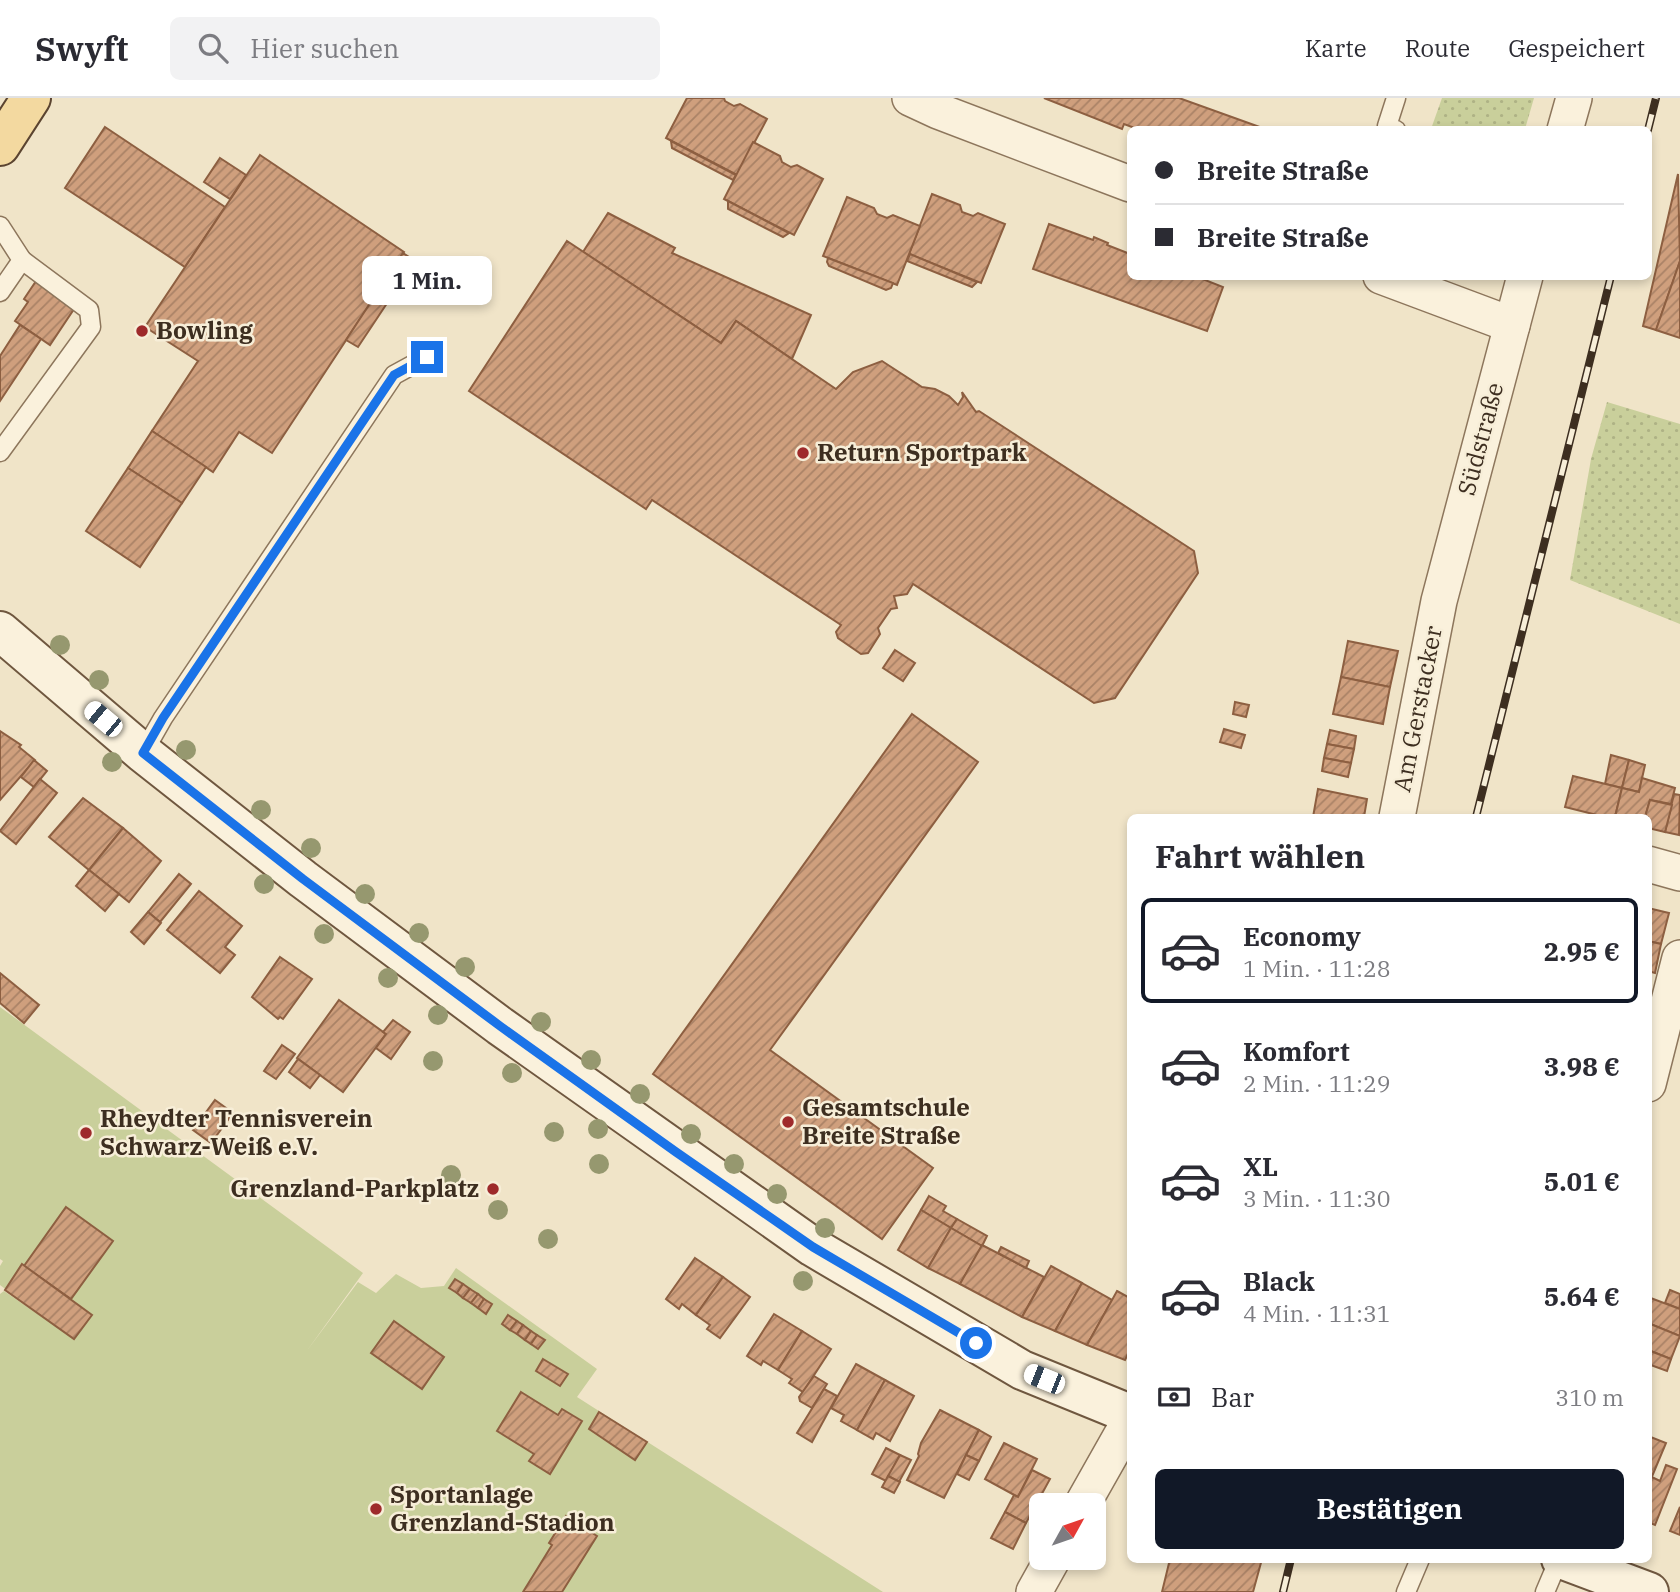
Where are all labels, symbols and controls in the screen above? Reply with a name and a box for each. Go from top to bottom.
search box [170,17,660,80]
text: Swyft [35,27,128,70]
icon: search [194,29,232,67]
text: Hier suchen [250,31,399,65]
text: Karte [1305,32,1367,64]
text: Route [1405,32,1470,64]
text: Gespeichert [1508,32,1645,64]
text: Breite Straße [1197,153,1369,187]
text: Breite Straße [1197,220,1369,254]
callout: 1 Min. [362,256,492,304]
text: 1 Min. [392,265,462,295]
place label: Bowling [156,314,253,346]
marker: Bowling [134,323,150,339]
route end [411,341,443,373]
street label: Südstraße [1450,379,1510,499]
place label: Return Sportpark [817,436,1027,468]
marker: Return Sportpark [795,445,811,461]
street label: Am Gerstacker [1385,623,1449,795]
car [81,697,126,741]
text: Fahrt wählen [1155,835,1365,877]
icon: car [1159,919,1222,982]
text: Economy [1243,919,1361,953]
text: 2.95 € [1544,934,1620,968]
text: 1 Min. · 11:28 [1243,953,1390,983]
icon: car [1159,1034,1222,1097]
text: Komfort [1243,1034,1350,1068]
text: 3.98 € [1544,1049,1620,1083]
text: 2 Min. · 11:29 [1243,1068,1390,1098]
place label: Gesamtschule Breite Straße [802,1091,970,1151]
place label: Rheydter Tennisverein Schwarz-Weiß e.V. [100,1102,373,1162]
marker: Gesamtschule Breite Straße [780,1114,796,1130]
marker: Rheydter Tennisverein Schwarz-Weiß e.V. [78,1125,94,1141]
icon: car [1159,1149,1222,1212]
text: XL [1243,1149,1278,1183]
text: 5.01 € [1544,1164,1620,1198]
place label: Grenzland-Parkplatz [230,1172,479,1204]
marker: Grenzland-Parkplatz [485,1181,501,1197]
text: 3 Min. · 11:30 [1243,1183,1390,1213]
icon: car [1159,1264,1222,1327]
text: Black [1243,1264,1315,1298]
text: 5.64 € [1544,1279,1620,1313]
text: 4 Min. · 11:31 [1243,1298,1390,1328]
route start [960,1327,992,1359]
car [1021,1361,1068,1397]
icon: cash [1155,1378,1193,1416]
text: Bar [1211,1380,1254,1414]
text: 310 m [1555,1382,1624,1412]
button: Bestätigen [1155,1469,1624,1549]
place label: Sportanlage Grenzland-Stadion [390,1478,615,1538]
north arrow [1029,1493,1106,1570]
map controls [1029,1493,1106,1570]
marker: Sportanlage Grenzland-Stadion [368,1501,384,1517]

